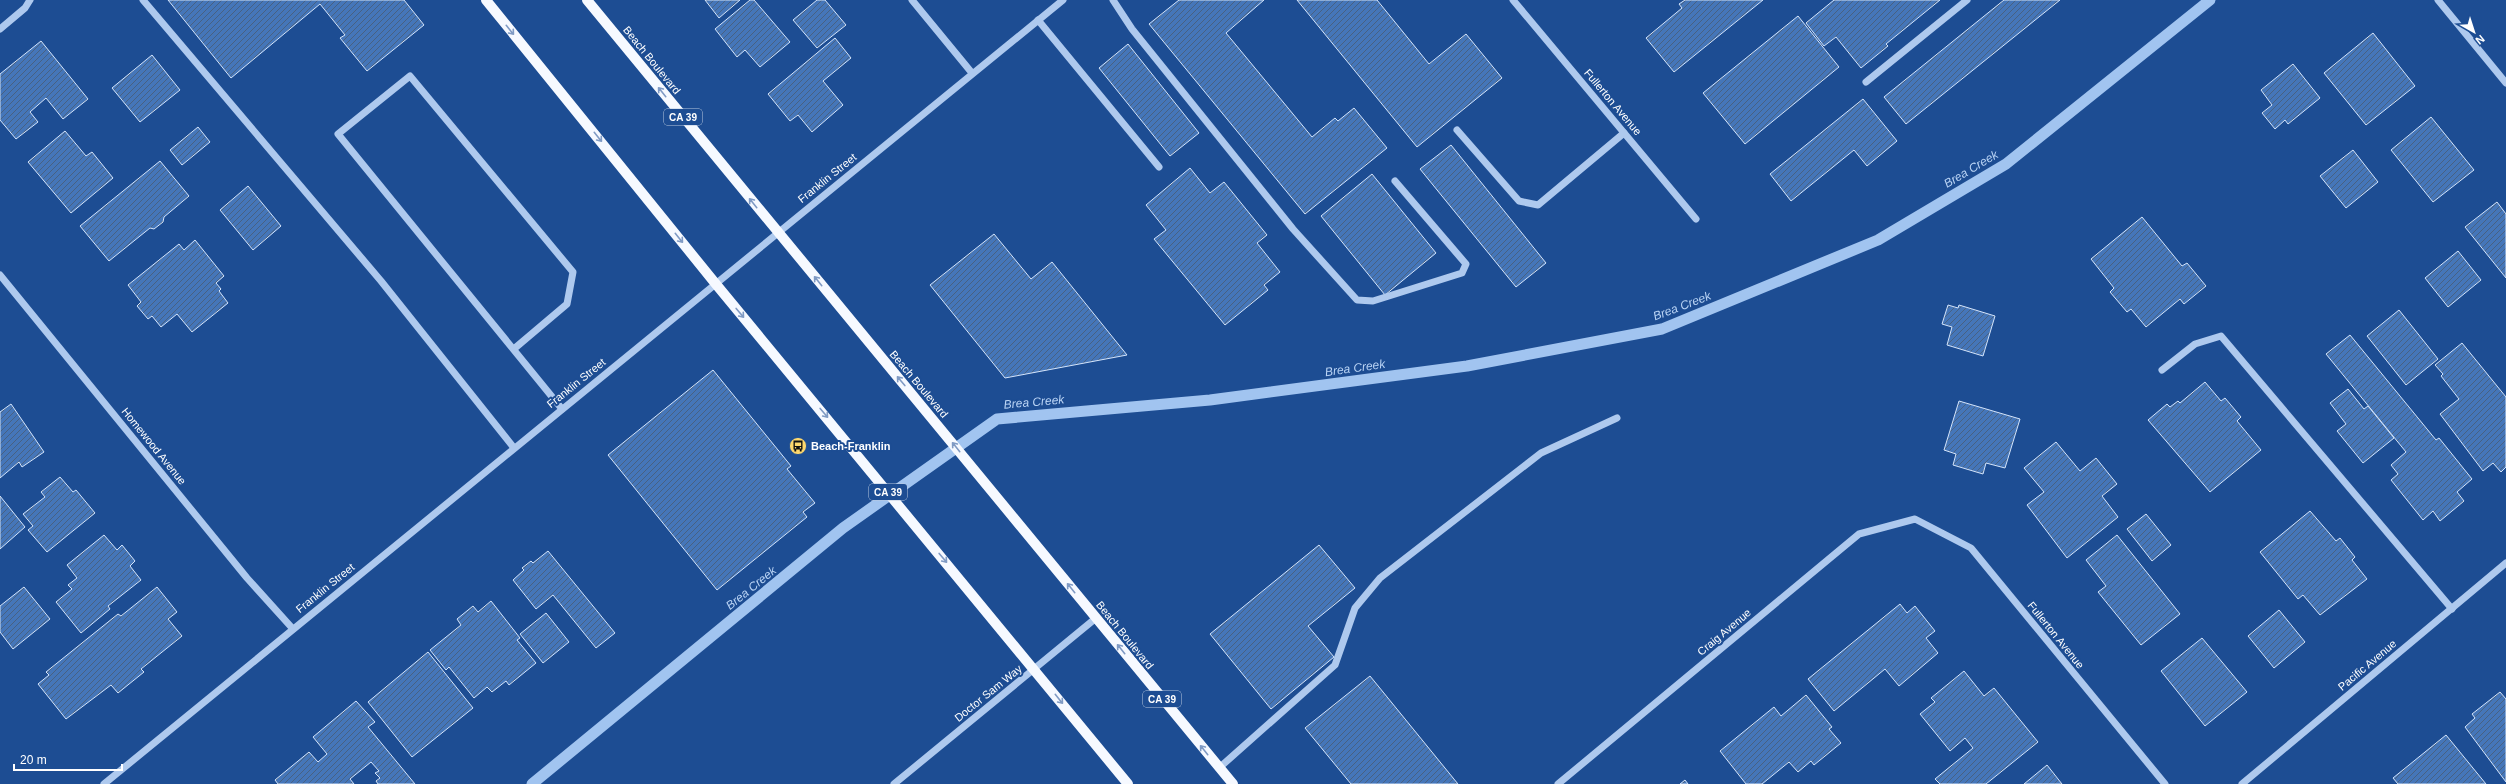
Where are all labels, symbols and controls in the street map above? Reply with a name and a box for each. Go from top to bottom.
north arrow [2454,12,2494,52]
street label: Beach Boulevard [621,24,683,96]
one-way arrow [506,25,515,36]
text: N [2473,33,2487,47]
street label: Fullerton Avenue [1582,67,1644,137]
one-way arrow [658,86,667,97]
road number: CA 39 [664,109,702,125]
one-way arrow [593,132,602,143]
water label: Brea Creek [1941,147,2001,191]
street label: Franklin Street [795,151,859,205]
one-way arrow [749,198,758,209]
one-way arrow [675,233,684,244]
one-way arrow [813,276,822,287]
water label: Brea Creek [1651,288,1714,323]
one-way arrow [736,308,745,318]
street label: Beach Boulevard [887,348,951,420]
street label: Franklin Street [544,356,608,410]
water label: Brea Creek [1324,357,1387,379]
one-way arrow [897,375,906,386]
water label: Brea Creek [1003,392,1066,412]
street label: Homewood Avenue [119,405,189,487]
one-way arrow [819,408,828,418]
bus stop icon: Beach-Franklin [788,436,808,456]
place label: Beach-Franklin [811,440,891,452]
one-way arrow [951,442,960,453]
road number: CA 39 [869,484,907,500]
one-way arrow [938,553,947,564]
street label: Franklin Street [293,561,357,615]
water label: Brea Creek [723,563,780,613]
one-way arrow [1067,583,1075,594]
street label: Beach Boulevard [1094,599,1156,671]
street label: Fullerton Avenue [2025,599,2087,671]
street label: Craig Avenue [1695,606,1753,658]
street label: Pacific Avenue [2336,637,2398,693]
one-way arrow [1117,644,1126,655]
street label: Doctor Sam Way [952,662,1024,724]
road number: CA 39 [1143,691,1181,707]
one-way arrow [1054,694,1063,705]
one-way arrow [1199,744,1208,755]
scale bar [14,746,122,772]
text: 20 m [20,753,47,767]

